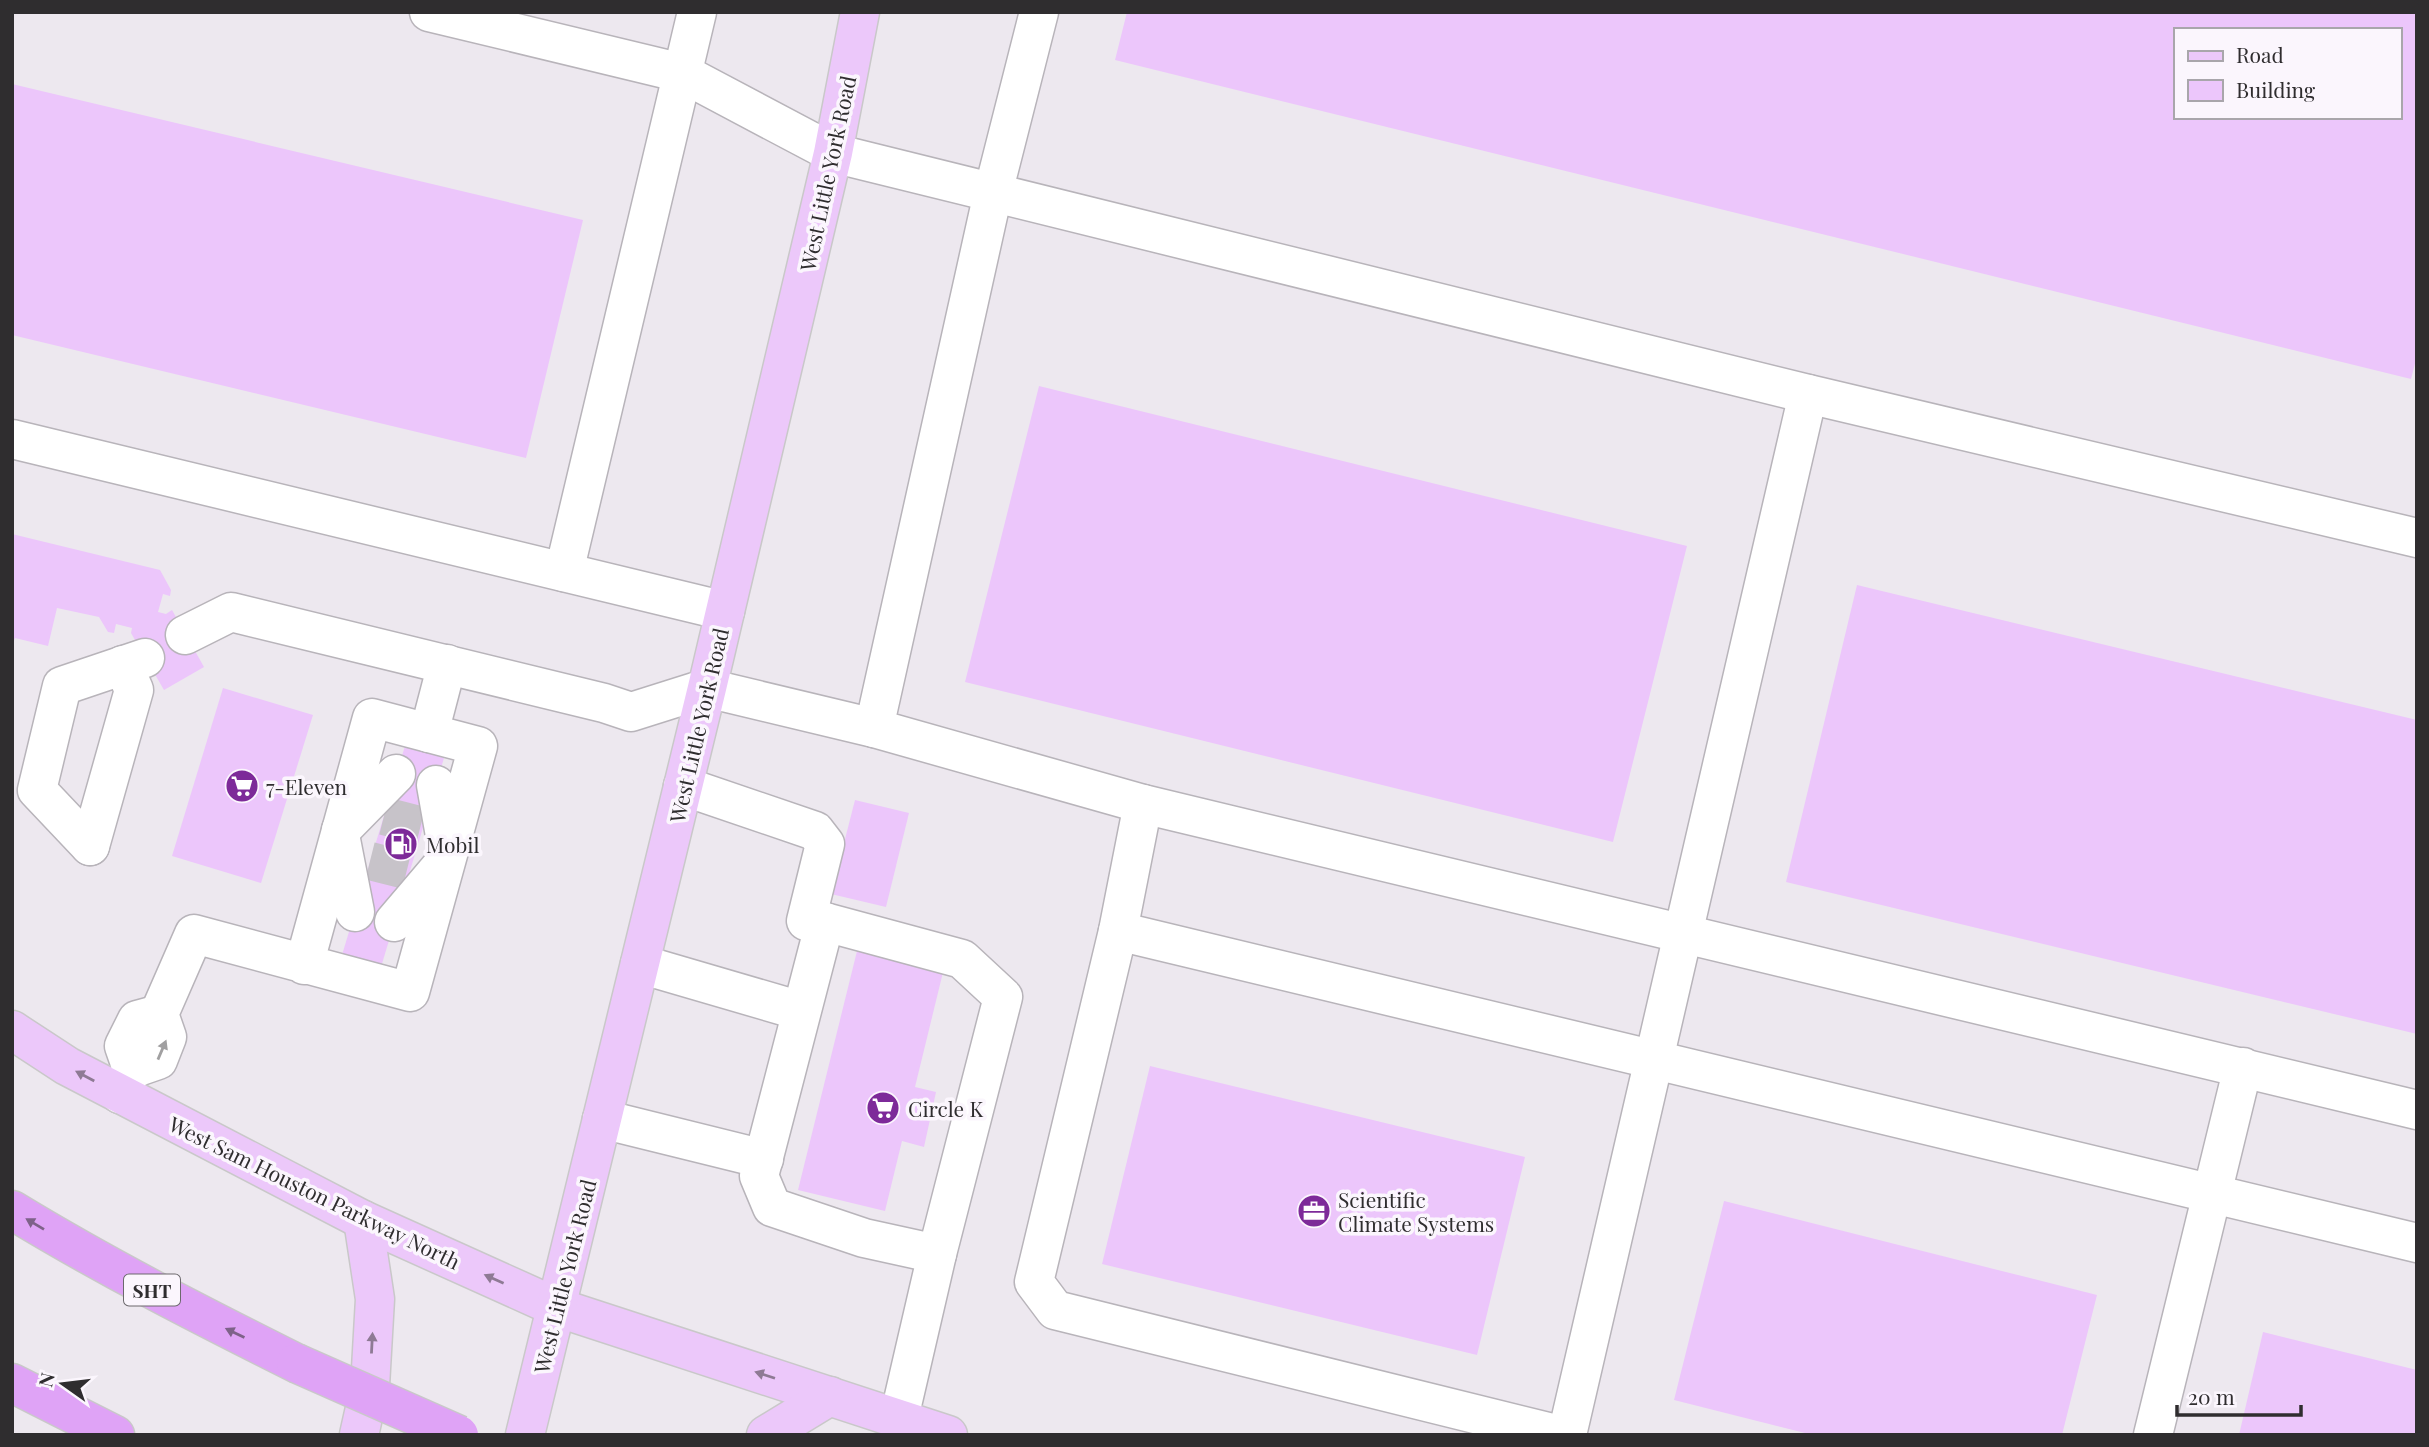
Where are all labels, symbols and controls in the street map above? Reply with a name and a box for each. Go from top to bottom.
legend [2174,28,2401,119]
text: Road [2236,40,2284,68]
street label: West Little York Road [792,73,861,274]
text: Building [2236,75,2315,103]
street label: West Little York Road [662,625,734,826]
supermarket icon: 7-Eleven [223,767,261,805]
place label: 7-Eleven [266,772,348,800]
fuel station icon: Mobil [382,825,420,863]
place label: Mobil [426,830,479,858]
one-way arrow [157,1039,168,1060]
one-way arrow [75,1070,95,1081]
supermarket icon: Circle K [864,1089,902,1127]
place label: Circle K [908,1094,983,1122]
street label: West Sam Houston Parkway North [164,1109,466,1275]
street label: West Little York Road [526,1176,602,1377]
place label: Scientific Climate Systems [1338,1185,1494,1237]
office icon: Scientific Climate Systems [1295,1192,1333,1230]
one-way arrow [26,1218,45,1231]
one-way arrow [484,1273,504,1285]
road number: SHT [124,1274,180,1306]
one-way arrow [225,1327,245,1338]
one-way arrow [367,1332,378,1354]
north arrow [28,1349,98,1419]
one-way arrow [754,1369,775,1380]
text: N [31,1370,60,1389]
scale bar [2177,1374,2301,1418]
text: 20 m [2188,1382,2235,1410]

